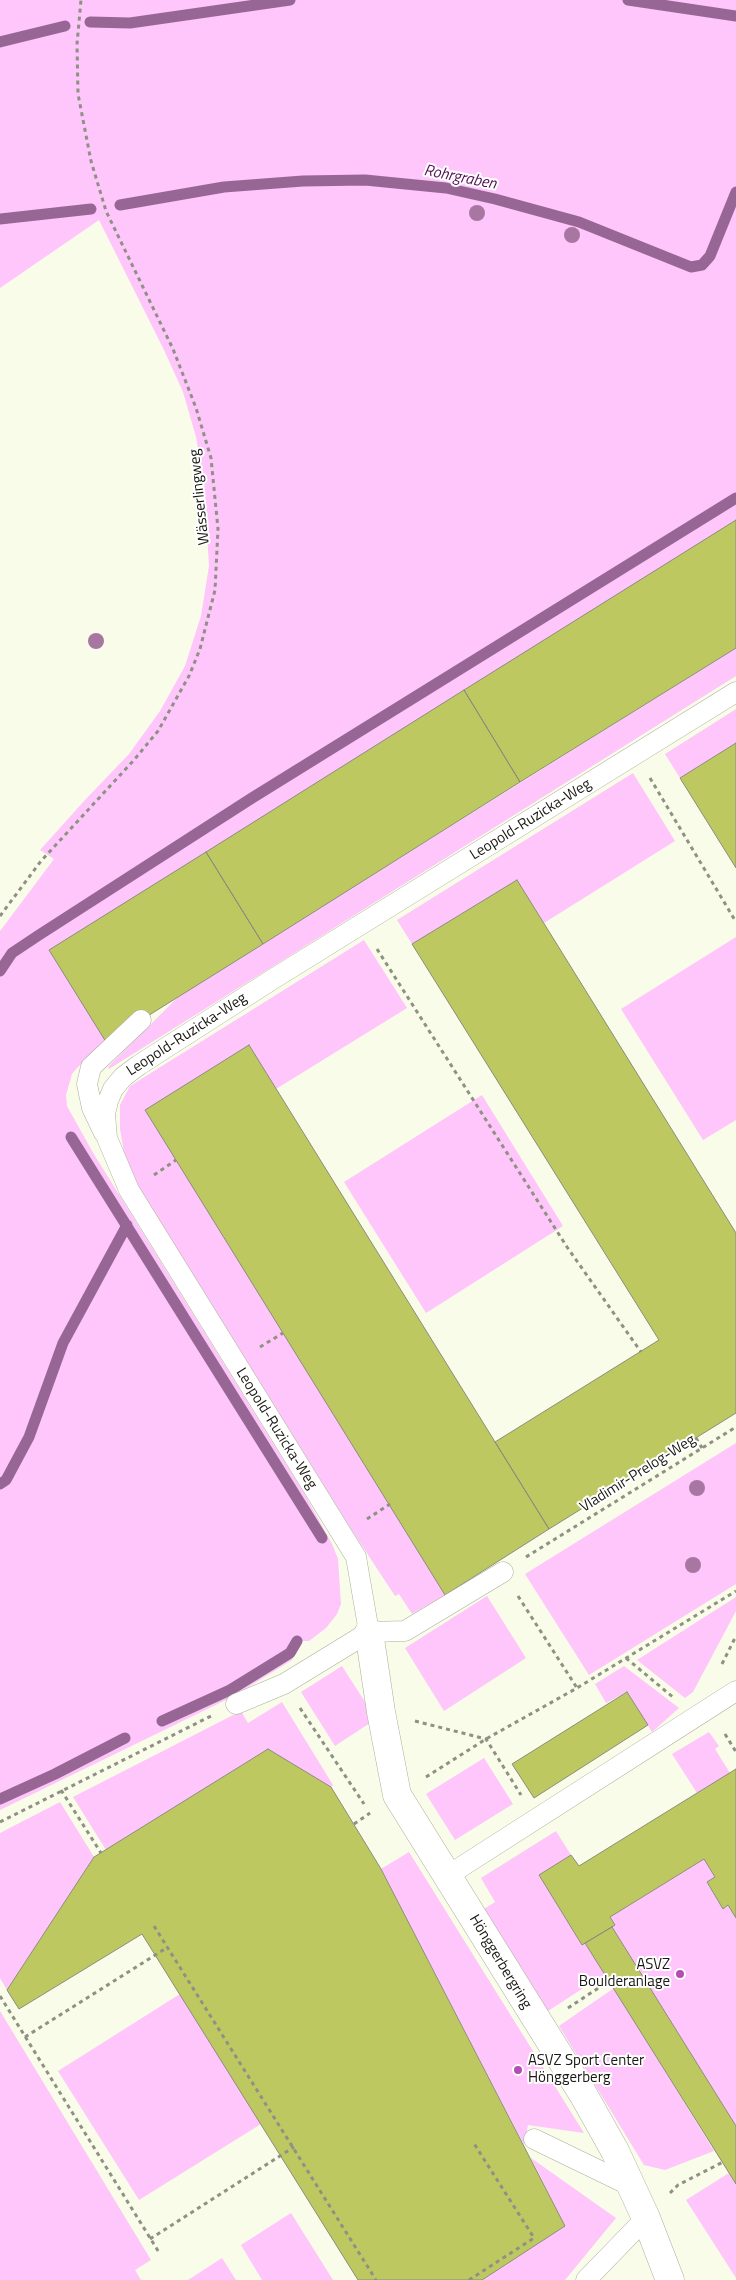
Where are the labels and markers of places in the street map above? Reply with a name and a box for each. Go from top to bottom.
place label: ASVZ Boulderanlage [579,1956,670,1991]
marker: ASVZ Boulderanlage [674,1968,686,1980]
place label: ASVZ Sport Center Hönggerberg [528,2052,644,2087]
marker: ASVZ Sport Center Hönggerberg [512,2064,524,2076]

